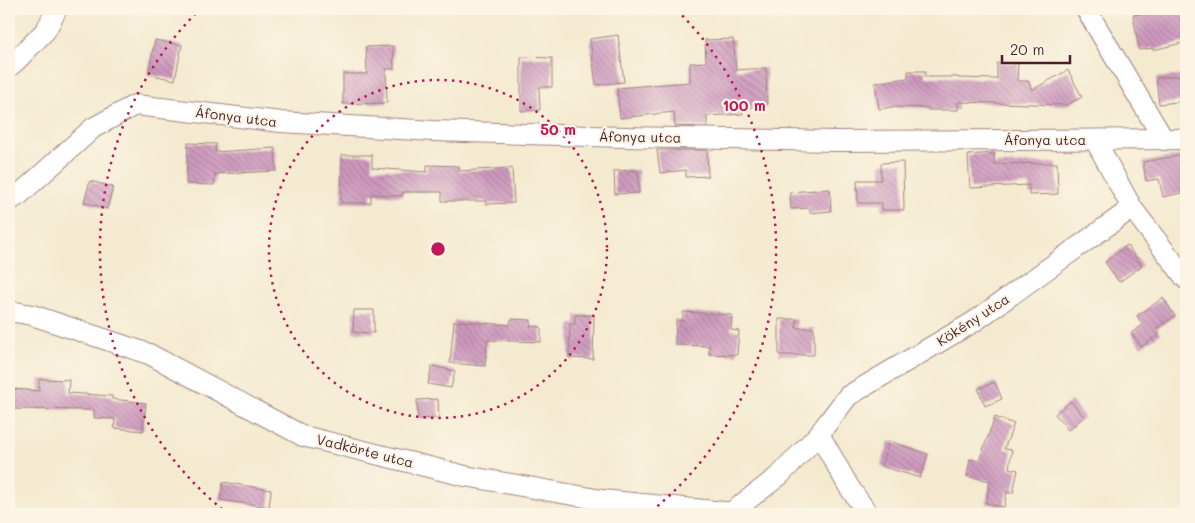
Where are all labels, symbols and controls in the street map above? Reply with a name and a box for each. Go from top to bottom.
scale bar [1002,32,1070,64]
text: 20 m [1010,39,1044,59]
text: 100 m [722,95,766,115]
street label: Áfonya utca [194,102,278,131]
text: 50 m [540,119,576,139]
street label: Áfonya utca [599,126,681,147]
street label: Áfonya utca [1004,130,1086,149]
centre of rings [429,240,447,258]
street label: Kökény utca [933,289,1013,350]
street label: Vadkörte utca [315,429,416,472]

